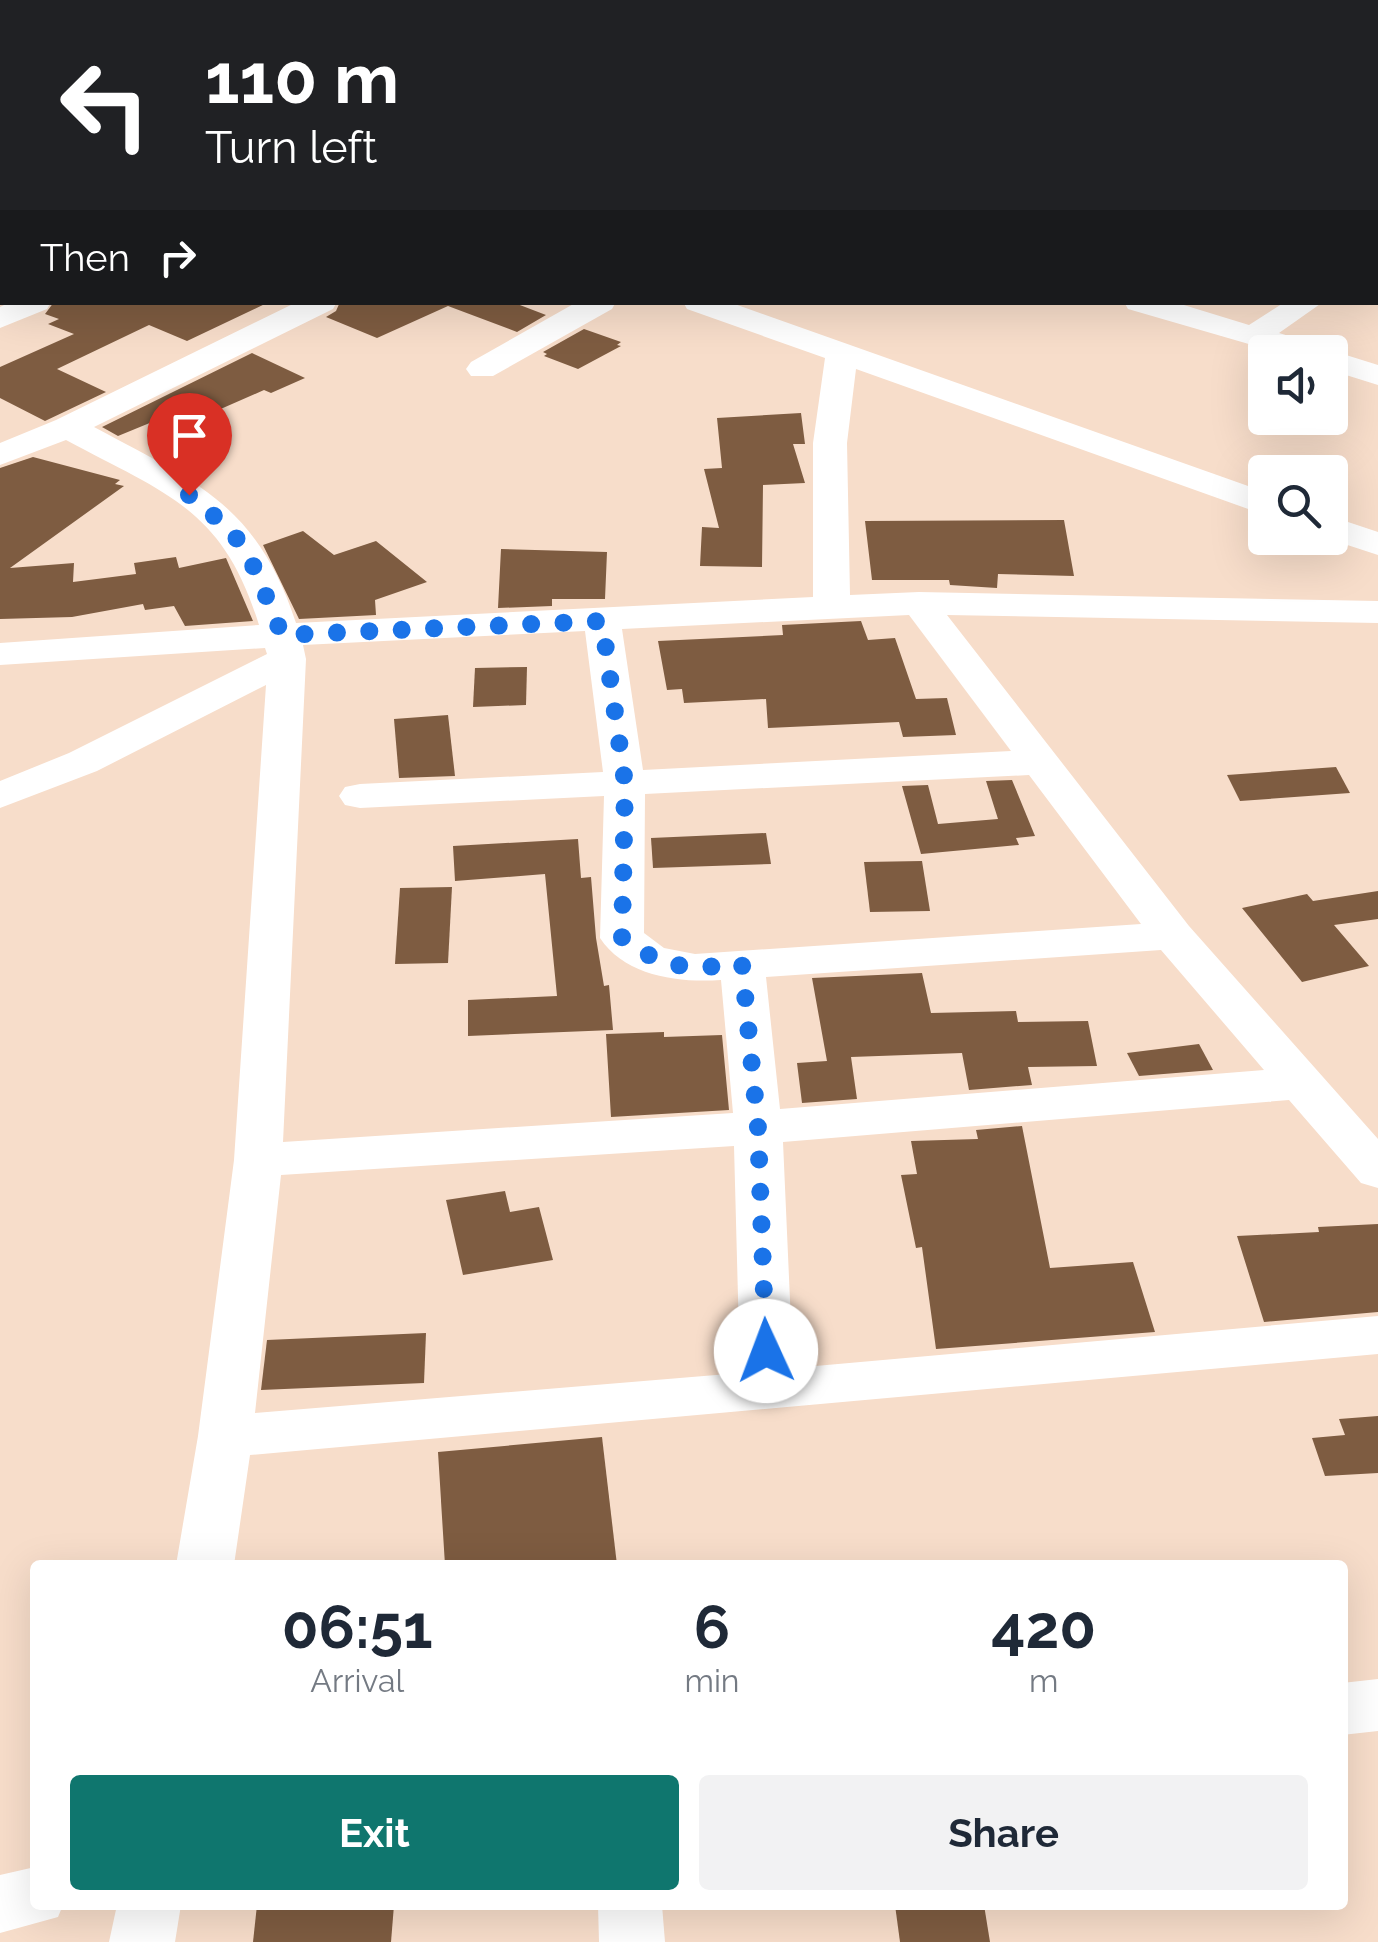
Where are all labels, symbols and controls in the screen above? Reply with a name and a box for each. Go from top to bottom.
text: 110 m [205,37,399,119]
icon: left [40,40,170,170]
text: Turn left [205,121,377,174]
icon: right [150,230,205,285]
text: Then [40,235,130,280]
map controls [1248,335,1348,555]
button: sound [1248,335,1348,435]
pin [147,393,232,496]
icon: arrive [162,408,217,463]
button: search [1248,455,1348,555]
position arrow [714,1299,818,1403]
text: 06:51 [282,1592,433,1662]
text: 6 [694,1592,730,1662]
text: 420 [991,1592,1096,1662]
text: Arrival [310,1662,404,1699]
text: min [684,1662,740,1699]
text: m [1029,1662,1058,1699]
button: Exit [70,1775,679,1890]
button: Share [699,1775,1308,1890]

